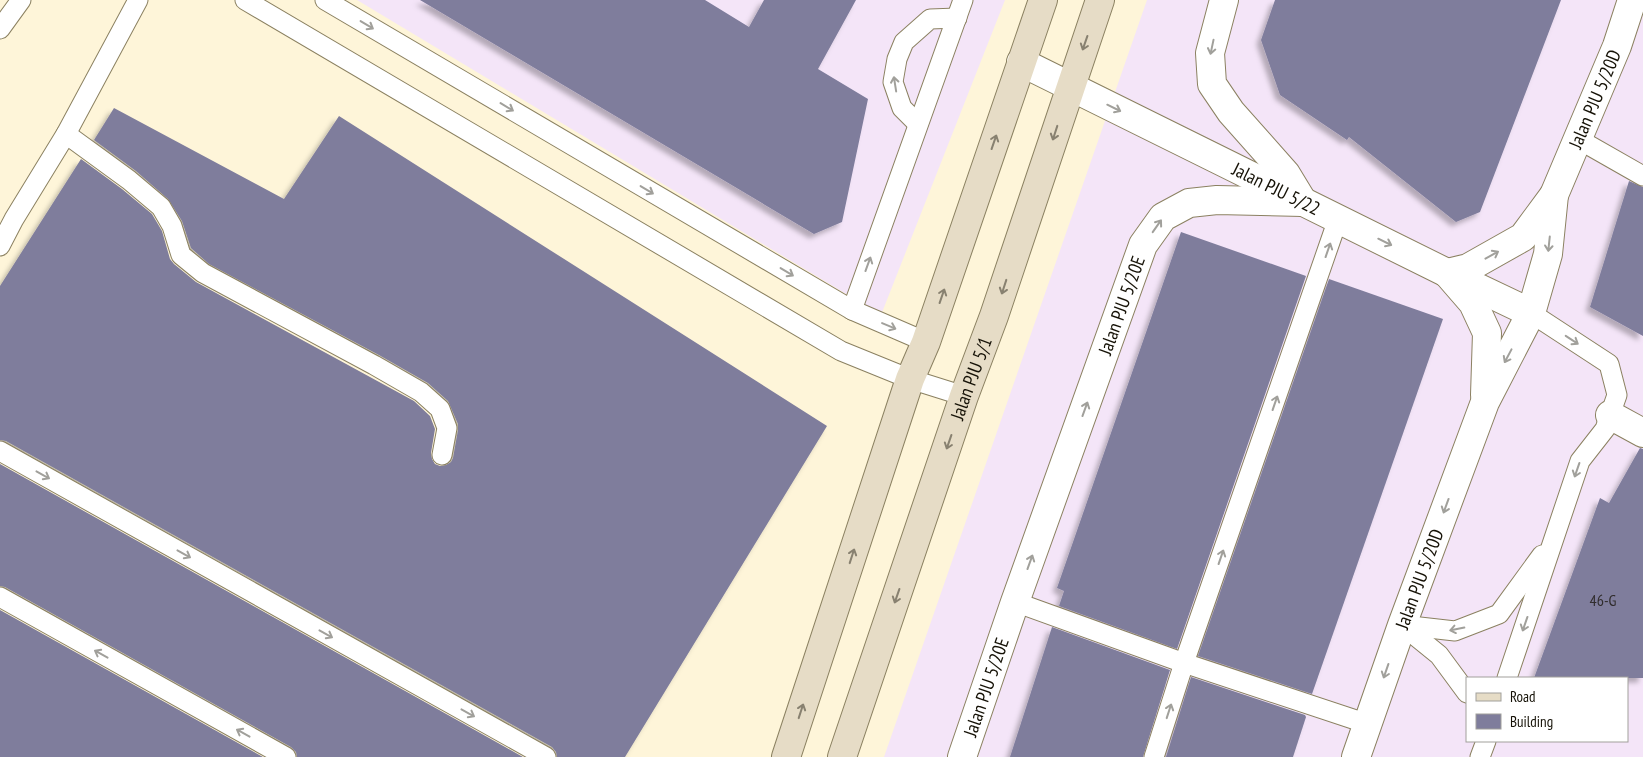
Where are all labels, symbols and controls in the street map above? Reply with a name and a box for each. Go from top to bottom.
one-way arrow [360,20,374,30]
one-way arrow [1080,35,1089,51]
one-way arrow [1206,39,1216,55]
street label: Jalan PJU 5/20D [1563,46,1626,153]
one-way arrow [890,76,900,92]
one-way arrow [500,103,514,113]
one-way arrow [1106,104,1121,113]
one-way arrow [1049,124,1059,140]
one-way arrow [990,135,999,151]
street label: Jalan PJU 5/22 [1228,156,1324,220]
one-way arrow [640,185,654,195]
one-way arrow [1152,219,1162,233]
one-way arrow [1544,236,1554,252]
one-way arrow [1377,238,1392,248]
one-way arrow [1324,243,1333,258]
one-way arrow [1484,249,1498,259]
street label: Jalan PJU 5/20E [1092,253,1150,359]
one-way arrow [864,257,873,273]
one-way arrow [780,268,794,278]
one-way arrow [999,279,1008,294]
one-way arrow [938,289,947,304]
one-way arrow [881,322,896,332]
street label: Jalan PJU 5/1 [945,334,997,424]
one-way arrow [1565,335,1579,345]
one-way arrow [1503,349,1513,363]
one-way arrow [1270,396,1280,412]
one-way arrow [1081,402,1090,417]
one-way arrow [943,434,953,450]
one-way arrow [1572,461,1581,477]
one-way arrow [35,470,50,480]
one-way arrow [1441,498,1450,513]
street label: Jalan PJU 5/20D [1389,525,1449,633]
one-way arrow [848,549,857,565]
one-way arrow [177,550,191,560]
one-way arrow [1217,550,1226,565]
one-way arrow [1026,555,1035,570]
one-way arrow [891,588,901,604]
house number: 46-G [1590,590,1617,610]
one-way arrow [1520,615,1529,631]
one-way arrow [1449,624,1465,634]
one-way arrow [318,630,333,639]
street label: Jalan PJU 5/20E [958,634,1014,741]
one-way arrow [95,648,109,658]
one-way arrow [1381,663,1390,678]
legend [1466,677,1628,742]
text: Road [1510,687,1536,706]
one-way arrow [797,703,807,719]
one-way arrow [1165,703,1174,719]
one-way arrow [460,708,475,718]
text: Building [1510,712,1553,731]
one-way arrow [236,728,251,737]

